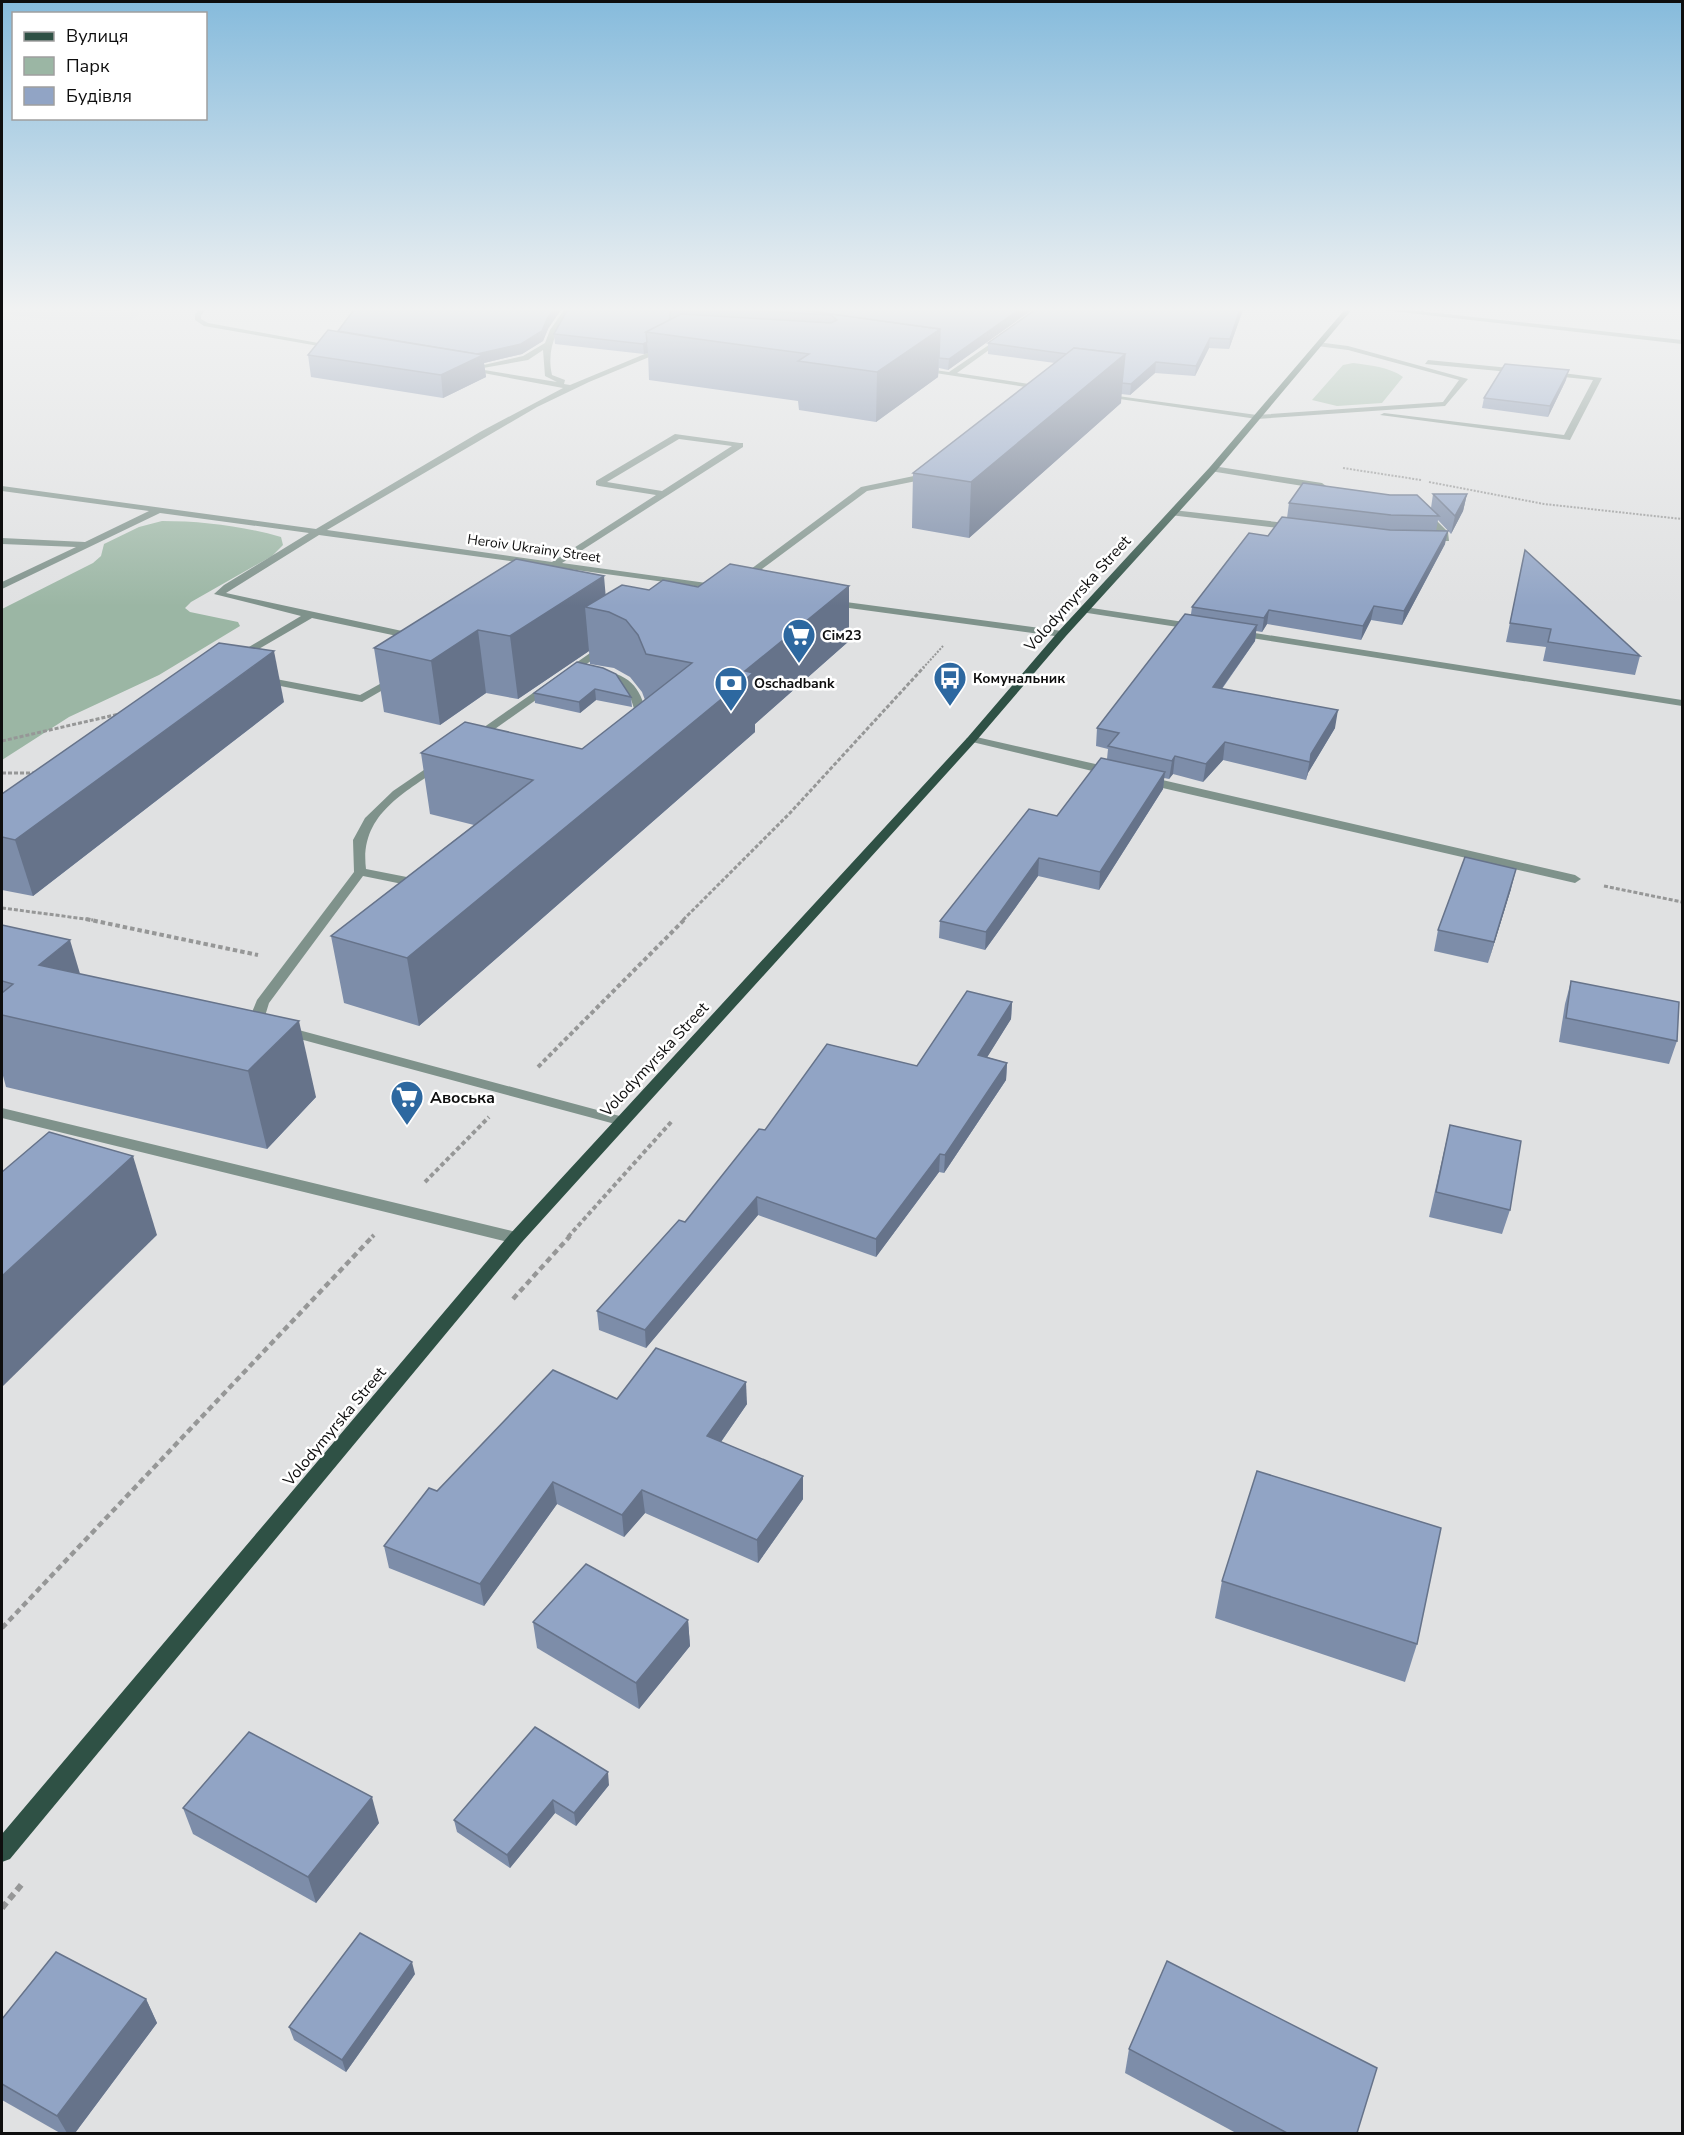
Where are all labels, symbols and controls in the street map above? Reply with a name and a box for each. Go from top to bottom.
legend [12,12,207,120]
text: Вулиця [66,24,128,48]
text: Парк [66,54,110,78]
text: Будівля [66,84,132,108]
street label: Heroiv Ukrainy Street [466,530,602,567]
street label: Volodymyrska Street [1019,530,1136,657]
supermarket icon: Сім23 [781,617,817,664]
place label: Сім23 [822,626,862,645]
bus stop icon: Комунальник [932,660,968,707]
bank icon: Oschadbank [713,665,749,712]
place label: Комунальник [973,669,1065,688]
place label: Oschadbank [754,674,835,693]
street label: Volodymyrska Street [595,997,714,1123]
supermarket icon: Авоська [389,1079,425,1126]
place label: Авоська [430,1087,495,1109]
street label: Volodymyrska Street [278,1362,391,1492]

